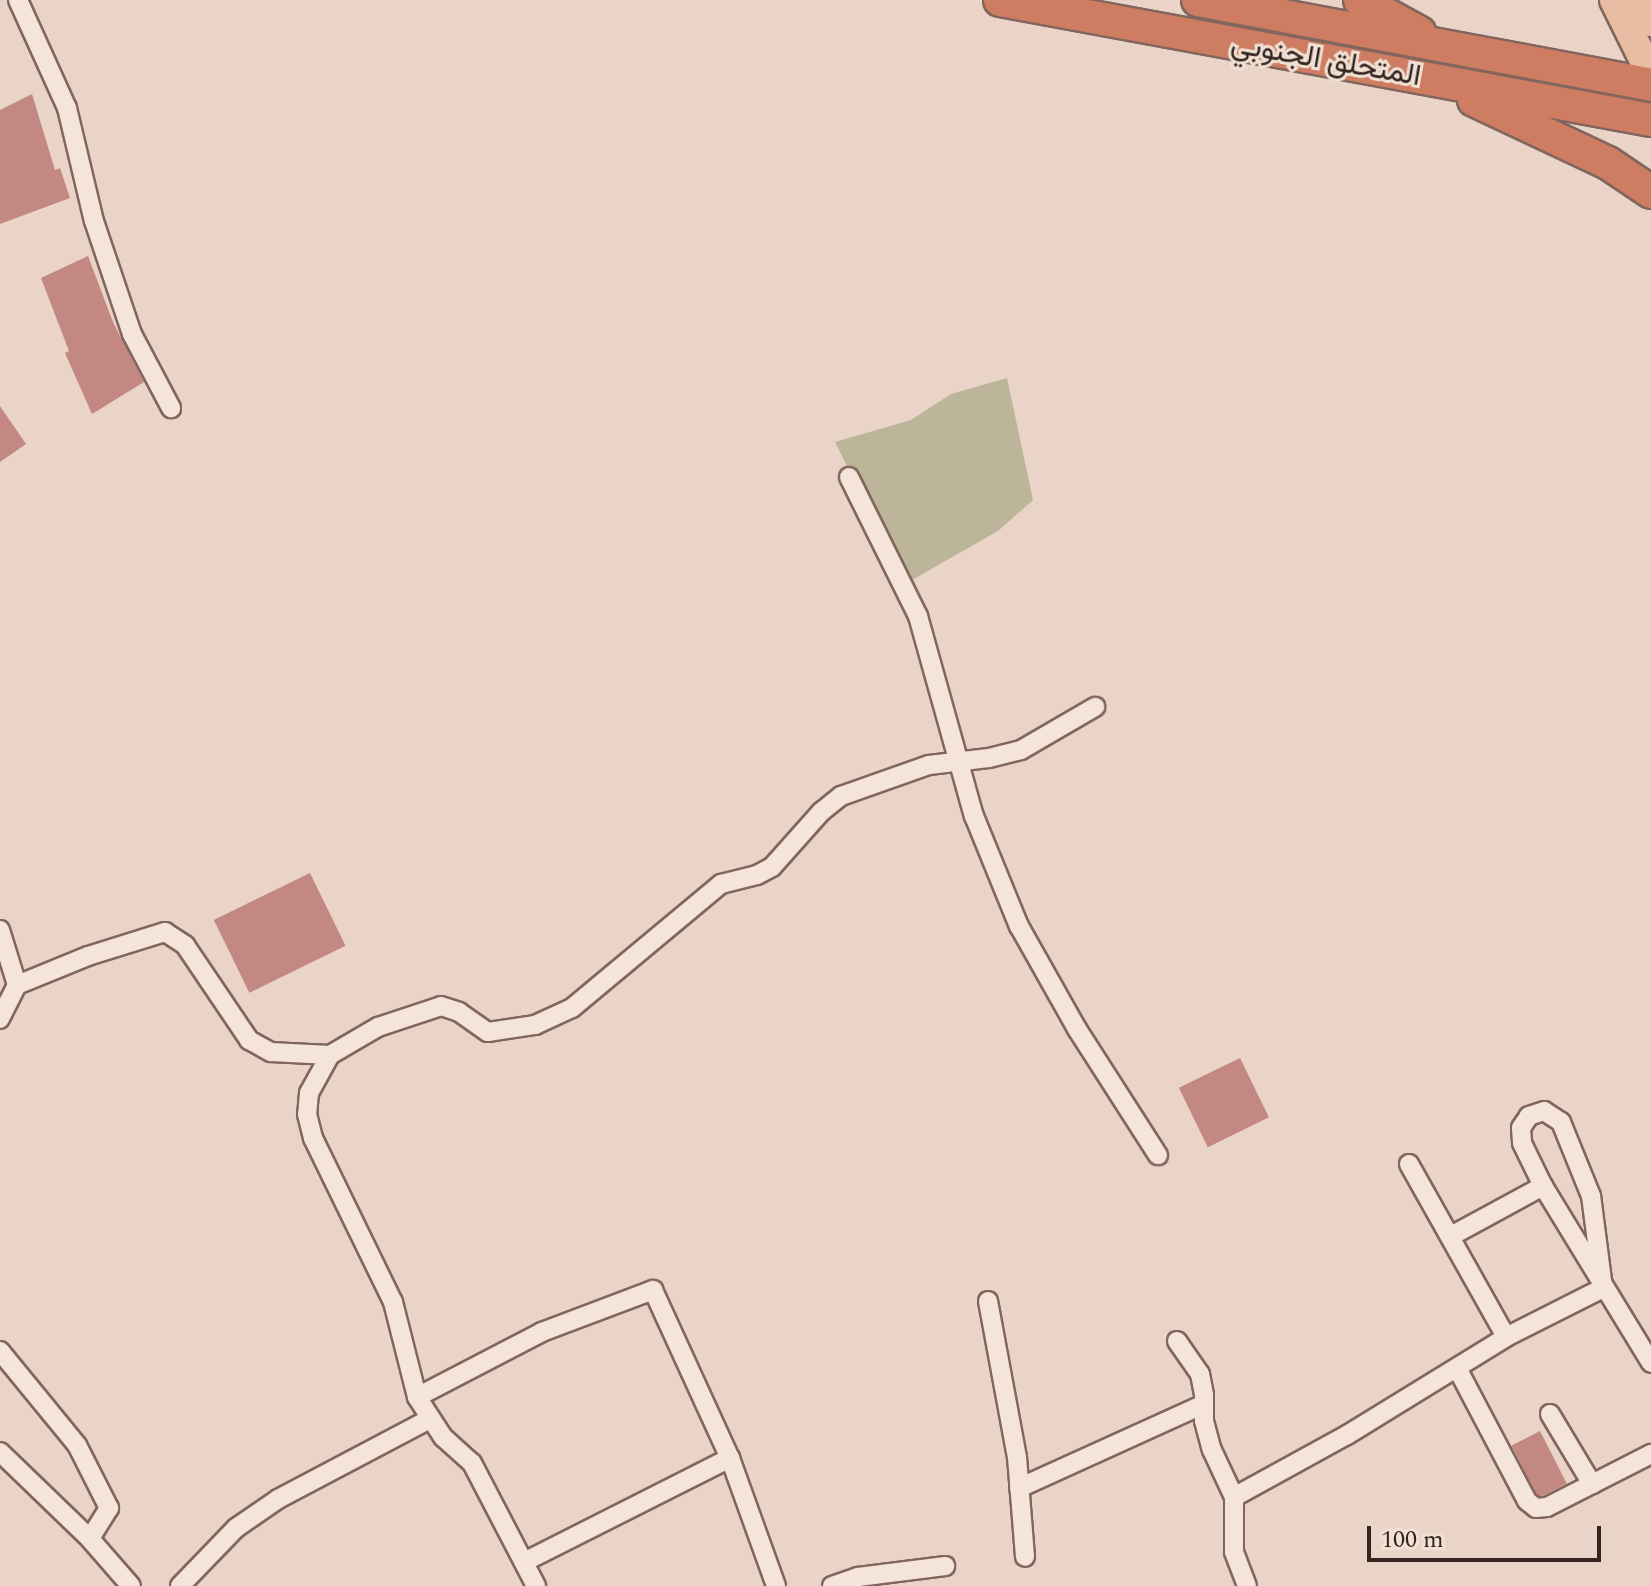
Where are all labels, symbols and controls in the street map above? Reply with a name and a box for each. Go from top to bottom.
street label: المتحلق الجنوبي [1228,26,1424,94]
scale bar [1371,1510,1605,1560]
text: 100 m [1381,1522,1444,1558]

